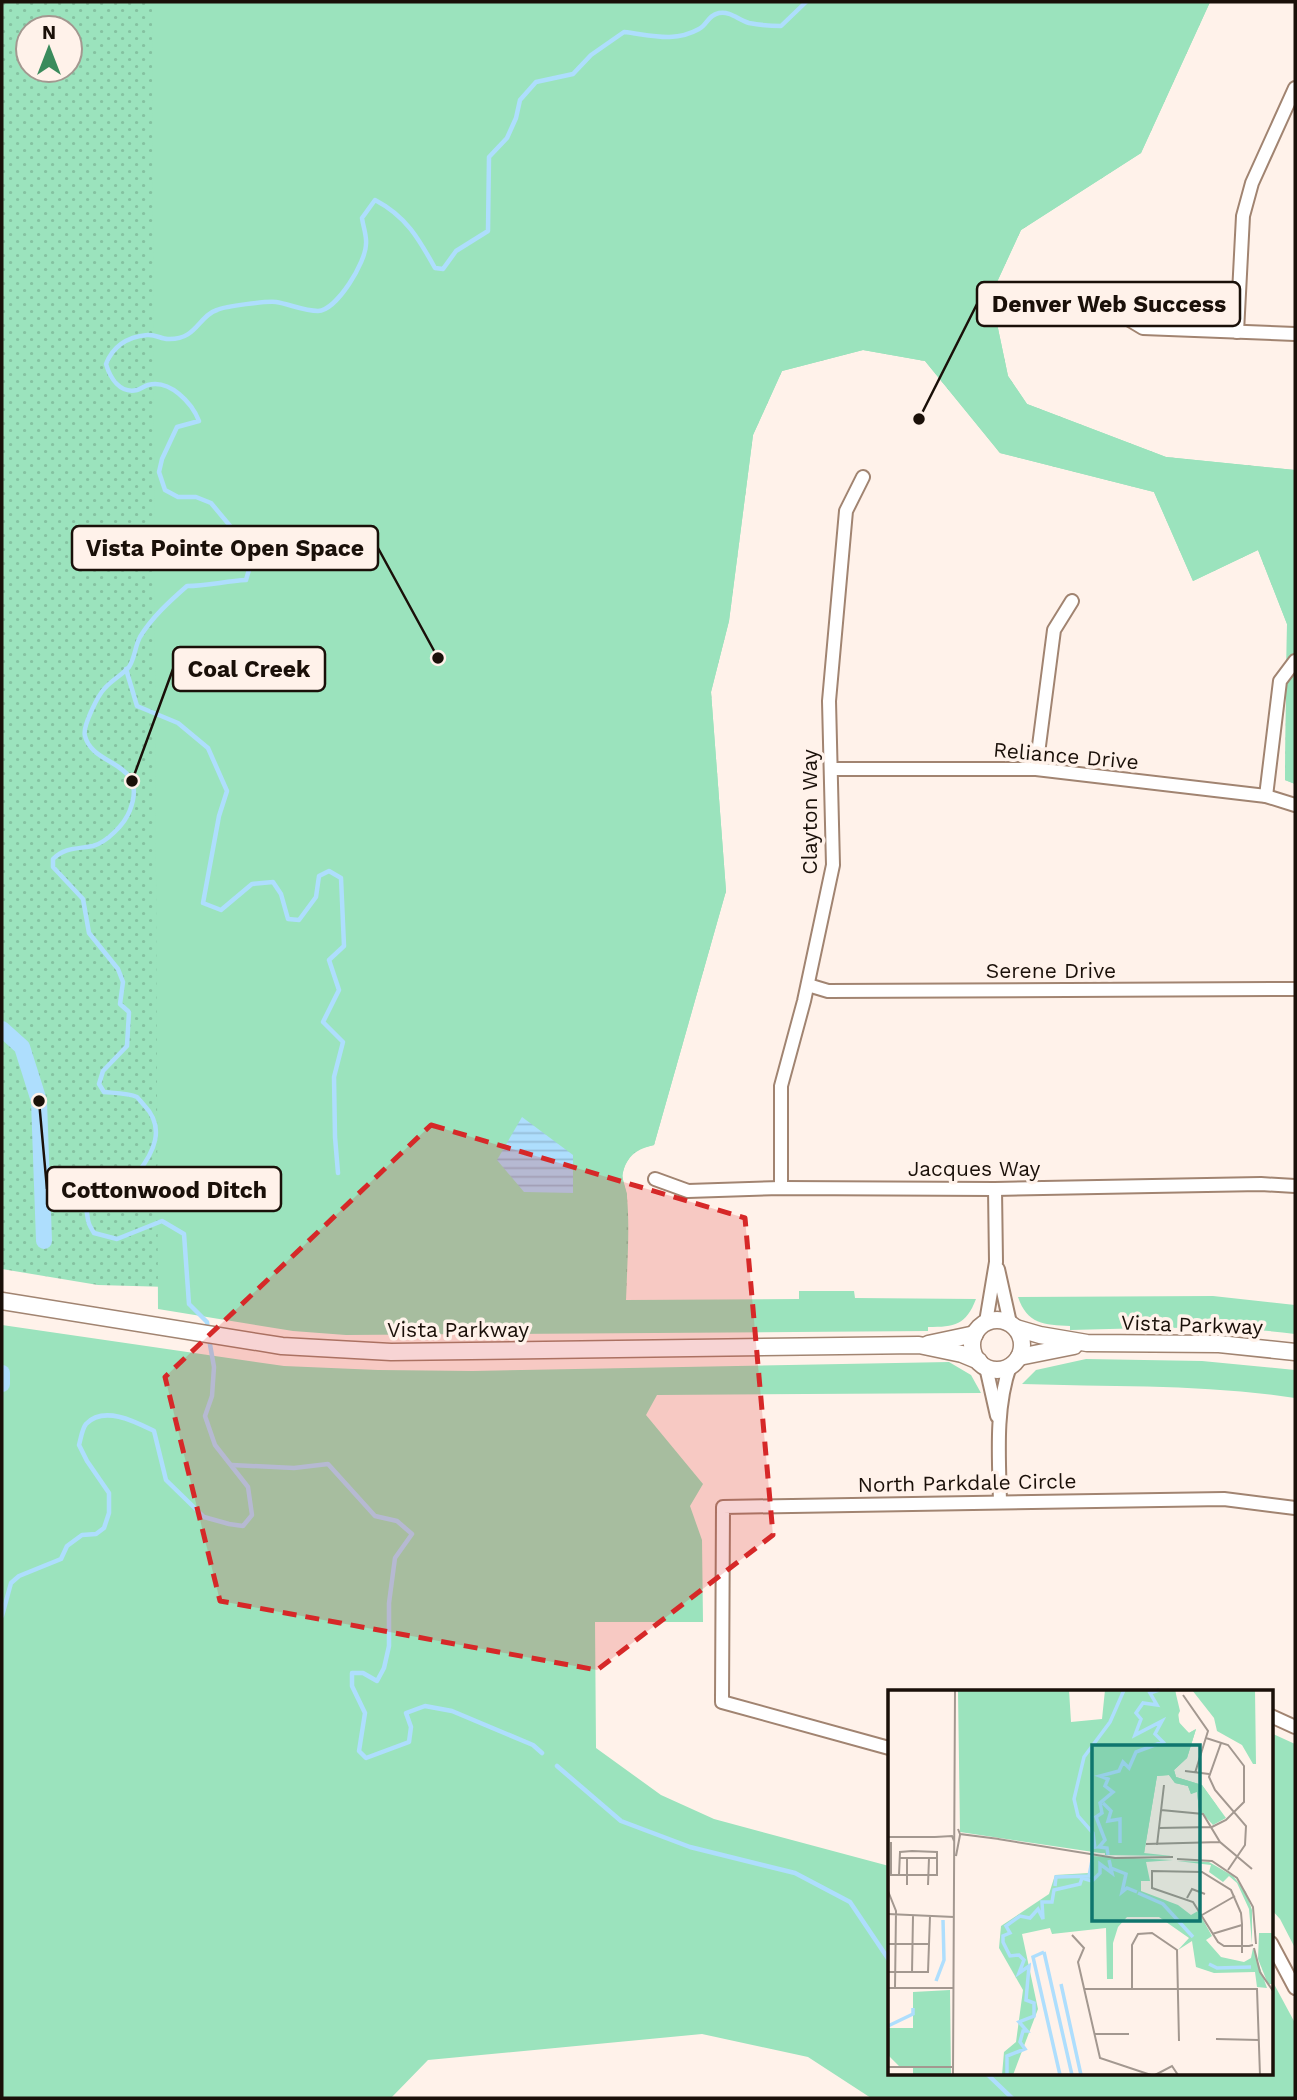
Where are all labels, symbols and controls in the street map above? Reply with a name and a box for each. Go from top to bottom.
north arrow [14,14,84,84]
text: N [42,21,56,44]
callout: Denver Web Success [977,282,1240,326]
text: Denver Web Success [992,291,1226,318]
callout: Vista Pointe Open Space [72,526,378,570]
text: Vista Pointe Open Space [86,535,364,562]
callout: Coal Creek [173,647,325,691]
text: Coal Creek [188,656,311,683]
street label: Reliance Drive [992,737,1140,774]
street label: Clayton Way [797,749,822,875]
street label: Serene Drive [986,958,1116,983]
street label: Jacques Way [908,1156,1040,1181]
callout: Cottonwood Ditch [47,1167,281,1211]
text: Cottonwood Ditch [61,1177,267,1204]
street label: Vista Parkway [1121,1310,1264,1339]
street label: Vista Parkway [387,1317,529,1342]
street label: North Parkdale Circle [857,1468,1077,1497]
inset map [888,1690,1272,2076]

